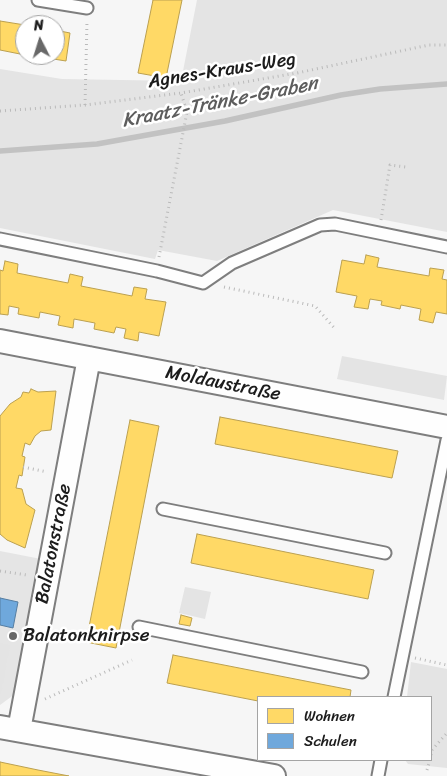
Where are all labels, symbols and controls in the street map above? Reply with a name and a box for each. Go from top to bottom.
text: N [33,13,45,38]
north arrow [15,15,65,65]
street label: Agnes-Kraus-Weg [146,48,298,94]
water label: Kraatz-Tränke-Graben [120,72,320,134]
street label: Moldaustraße [164,362,282,406]
street label: Balatonstraße [31,482,77,606]
place label: Balatonknirpse [23,625,149,647]
marker: Balatonknirpse [7,630,19,642]
legend [257,696,432,761]
text: Wohnen [304,703,355,729]
text: Schulen [304,728,357,754]

